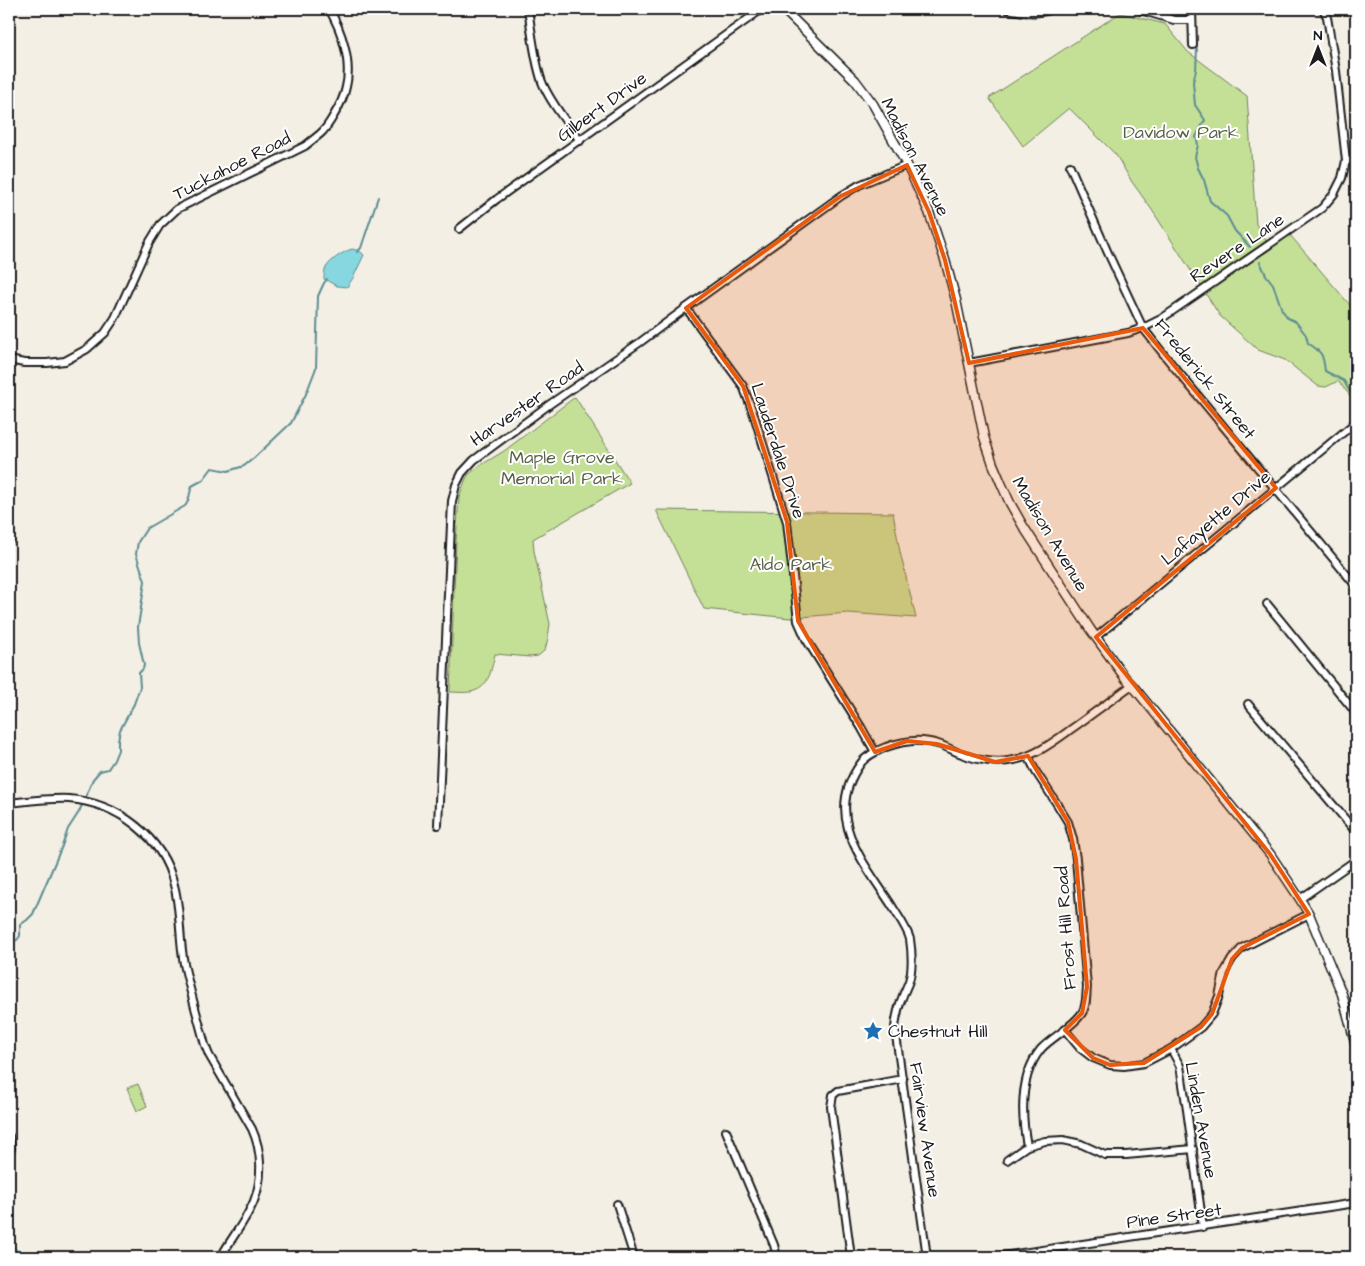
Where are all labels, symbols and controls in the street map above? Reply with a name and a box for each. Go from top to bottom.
north arrow [1292,22,1342,72]
text: N [1314,26,1323,46]
street label: Gilbert Drive [552,66,652,148]
street label: Madison Avenue [874,93,956,221]
park label: Davidow Park [1123,120,1239,145]
street label: Tuckahoe Road [169,126,295,206]
street label: Revere Lane [1185,207,1289,289]
street label: Frederick Street [1148,313,1262,445]
street label: Harvester Road [465,355,589,453]
street label: Lauderdale Drive [744,380,812,522]
park label: Maple Grove Memorial Park [501,445,623,491]
street label: Lafayette Drive [1156,465,1277,572]
street label: Madison Avenue [1006,472,1094,596]
park label: Aldo Park [750,552,832,577]
street label: Frost Hill Road [1049,865,1083,991]
place label: Chestnut Hill [888,1019,988,1044]
place icon: Chestnut Hill [862,1020,884,1042]
street label: Linden Avenue [1178,1060,1224,1180]
street label: Fairview Avenue [903,1061,947,1199]
street label: Pine Street [1125,1197,1224,1235]

